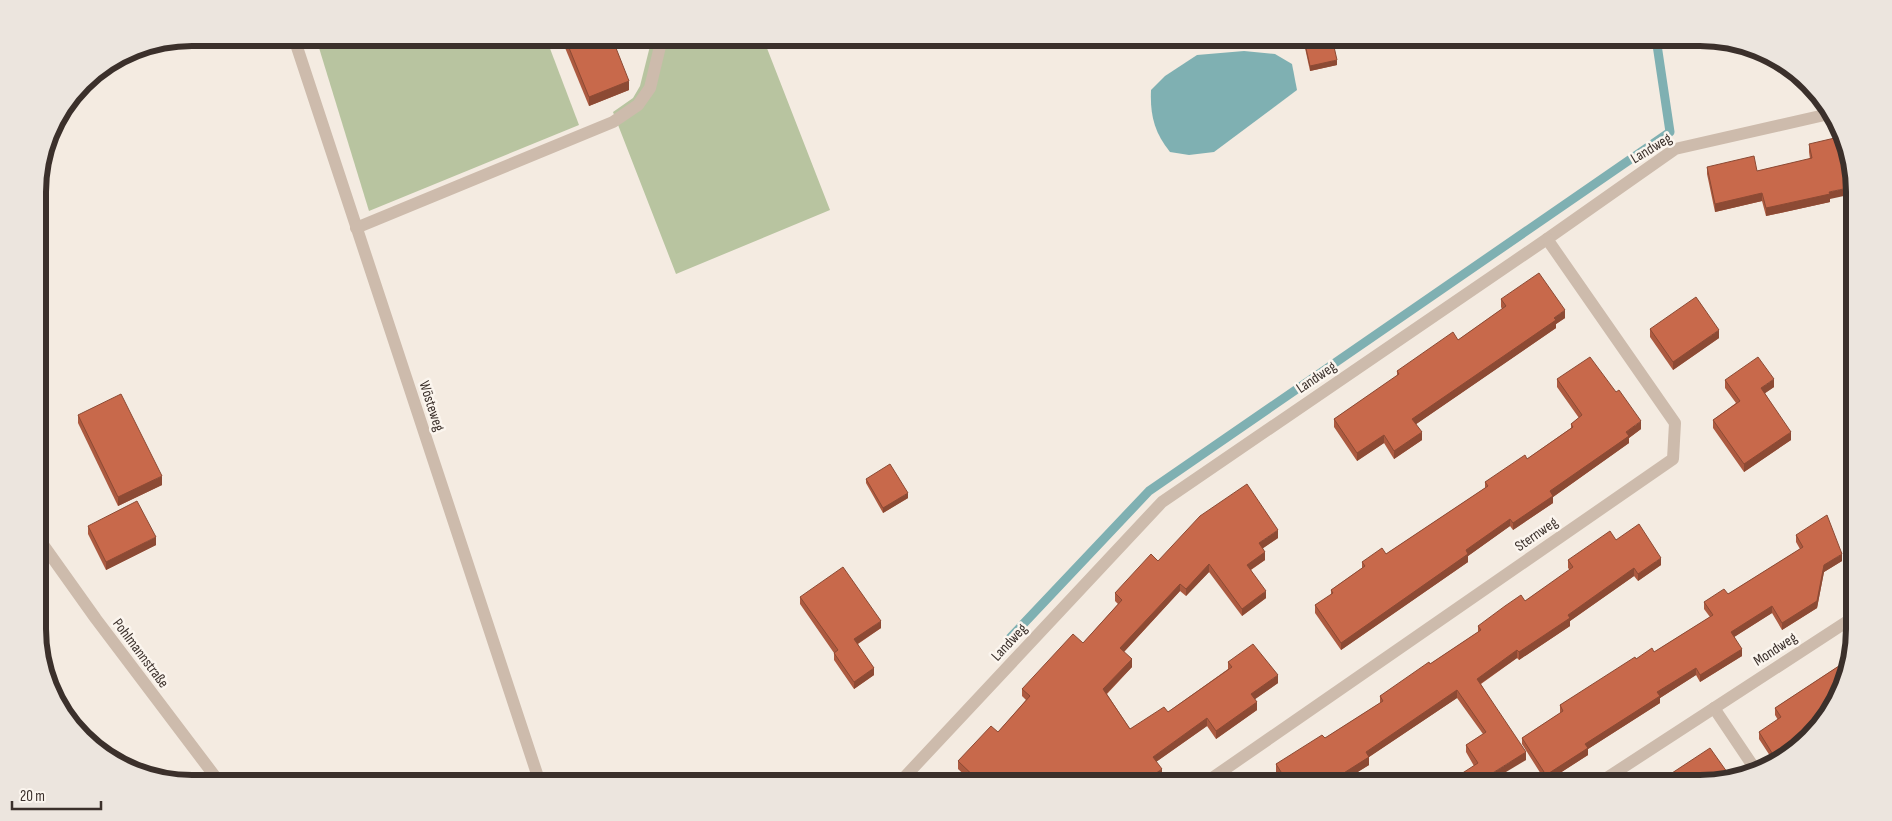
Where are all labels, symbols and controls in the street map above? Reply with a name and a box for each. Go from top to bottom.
street label: Landweg [1627,129,1675,168]
street label: Landweg [1293,357,1340,398]
street label: Wösteweg [414,379,449,434]
street label: Sternweg [1511,513,1561,556]
street label: Pohlmannstraße [108,615,173,692]
street label: Landweg [987,620,1031,665]
street label: Mondweg [1750,628,1801,671]
scale bar [12,778,101,810]
text: 20 m [20,787,45,806]

